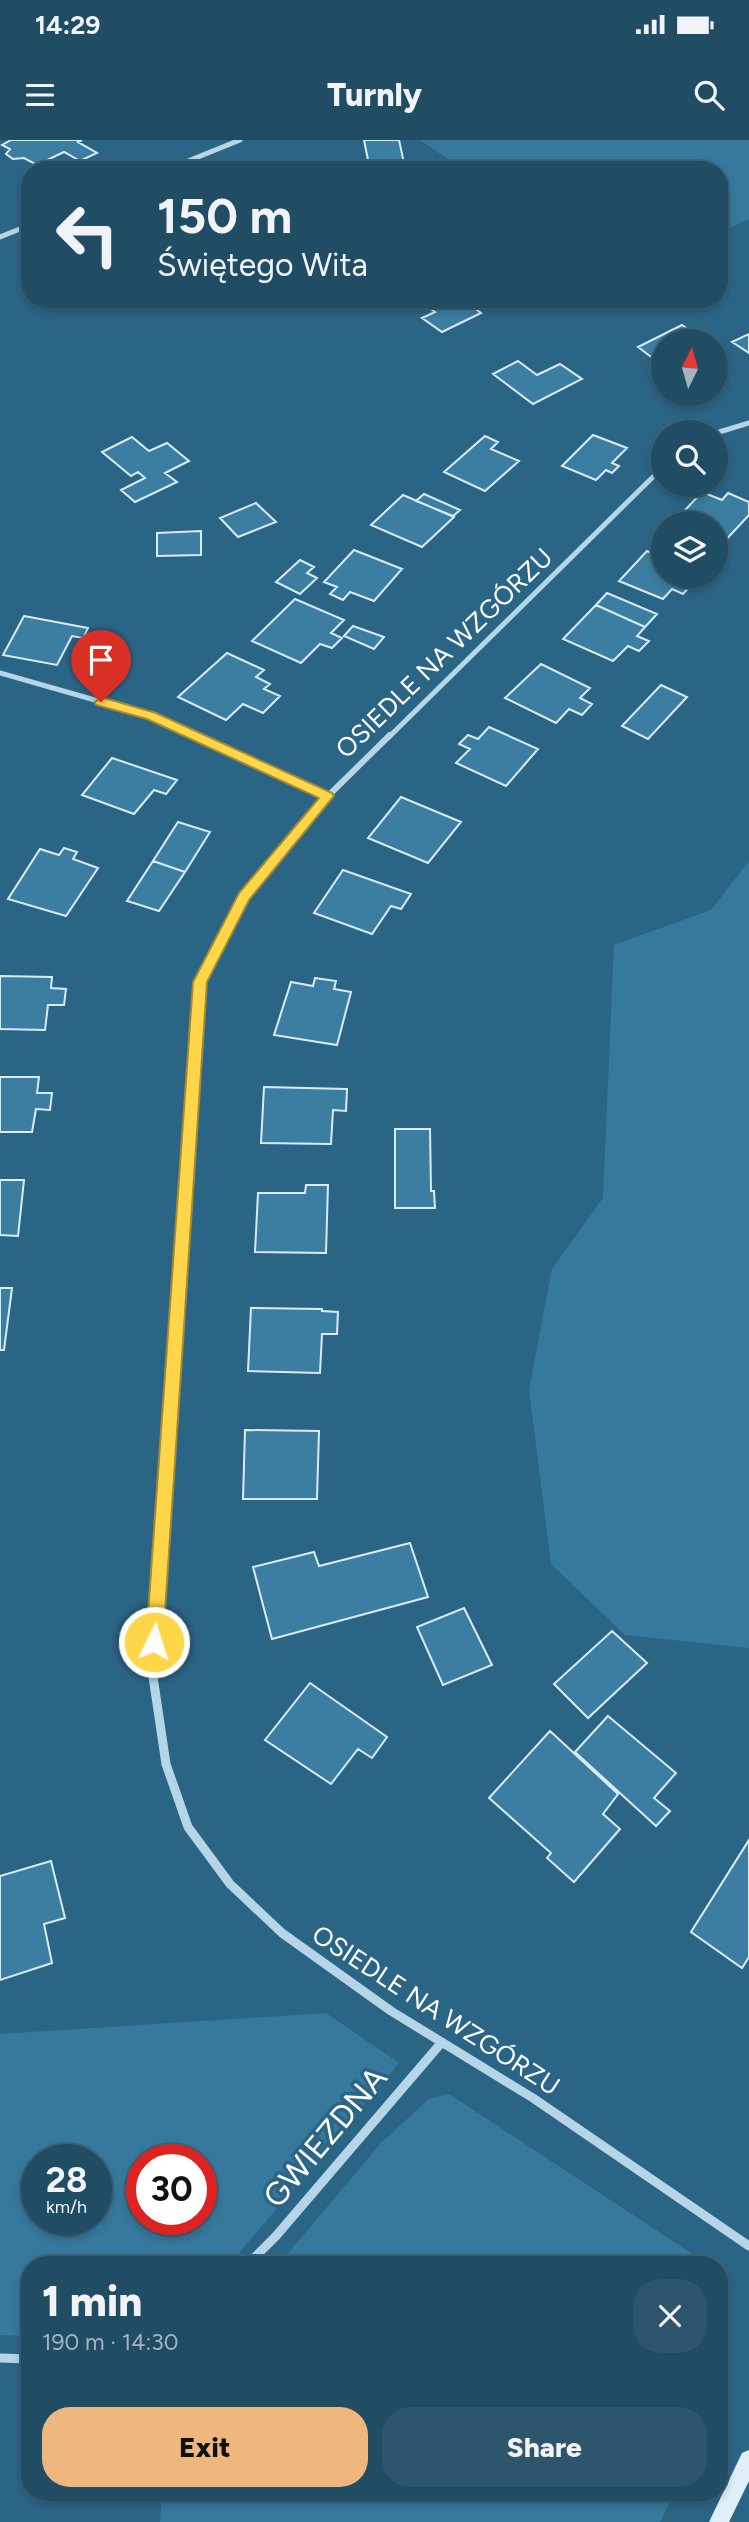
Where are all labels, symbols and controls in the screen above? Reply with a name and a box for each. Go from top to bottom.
text: 14:29 [35,9,100,41]
icon: menu [21,76,59,114]
text: Turnly [327,76,422,114]
icon: search [690,76,728,114]
text: 150 m [157,186,292,245]
icon: left [42,189,133,280]
text: Świętego Wita [157,246,368,284]
north arrow [651,329,728,406]
map controls [651,329,728,588]
button: search [651,420,728,497]
button: layers [651,511,728,588]
street label: OSIEDLE NA WZGÓRZU [329,541,559,765]
pin [71,630,131,702]
icon: arrive [82,641,120,679]
position arrow [117,1605,191,1679]
street label: OSIEDLE NA WZGÓRZU [306,1918,566,2102]
street label: GWIEZDNA [255,2059,395,2215]
speed limit sign: 30 [126,2144,217,2235]
text: 28 [46,2159,87,2201]
text: km/h [46,2196,87,2218]
text: 1 min [42,2276,142,2327]
button: close [633,2279,707,2353]
text: 190 m · 14:30 [42,2328,179,2356]
button: Exit [42,2407,368,2487]
button: Share [382,2407,707,2487]

